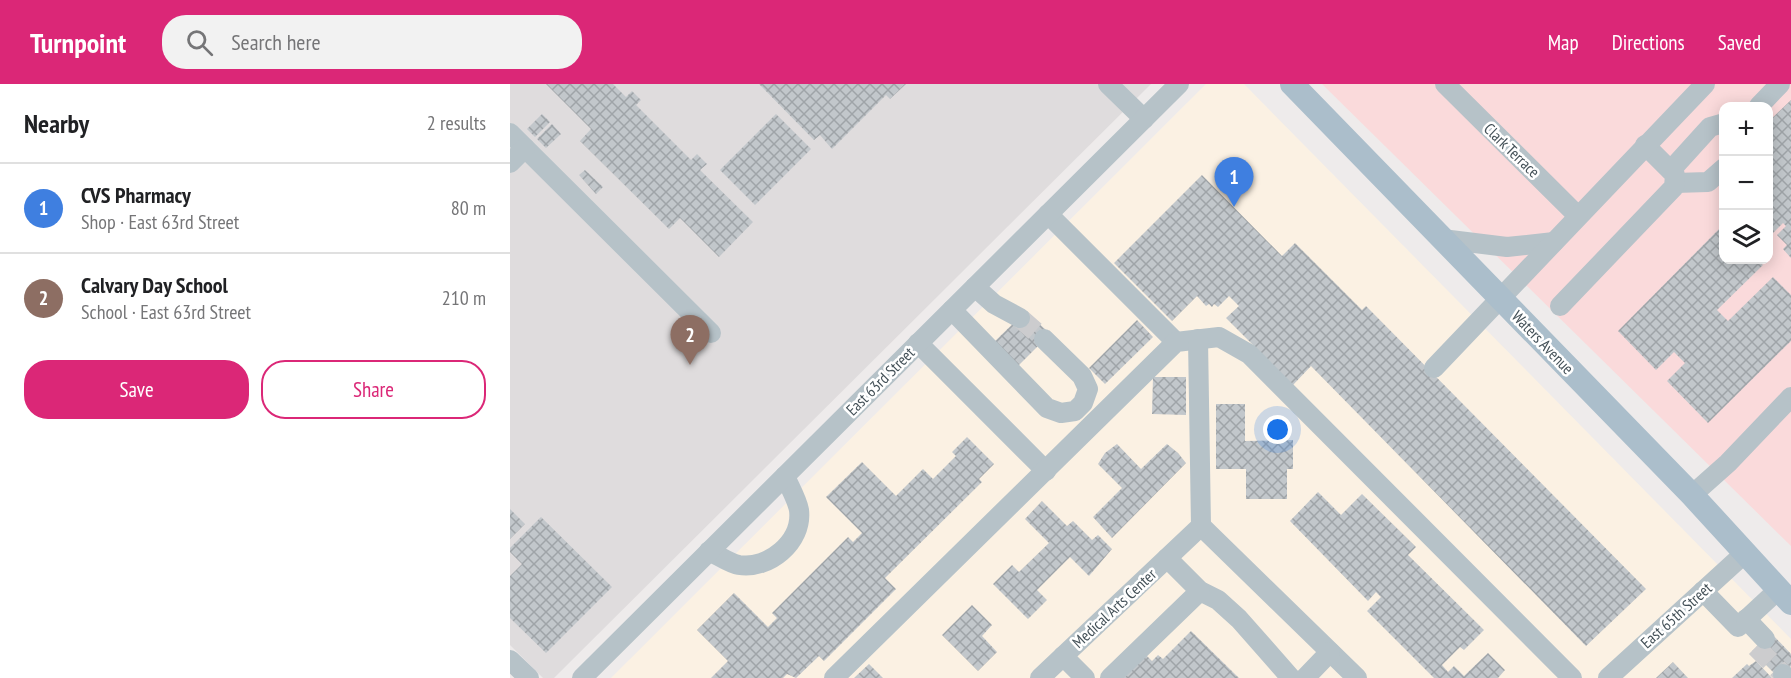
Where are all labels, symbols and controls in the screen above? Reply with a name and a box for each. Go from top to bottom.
search box [162,15,582,69]
text: Turnpoint [30,24,126,61]
icon: search [183,26,216,59]
text: Search here [231,28,321,56]
text: Map [1548,29,1579,56]
text: Directions [1612,29,1685,56]
text: Saved [1718,29,1761,56]
map controls [1719,102,1773,264]
button: + [1719,102,1773,156]
text: Nearby [24,107,89,140]
text: 2 results [427,110,486,136]
street label: Clark Terrace [1480,119,1544,181]
button: − [1719,156,1773,210]
pin: 1 [1214,158,1254,207]
text: CVS Pharmacy [81,181,191,209]
text: 1 [39,195,48,221]
text: 80 m [451,195,486,221]
text: Shop · East 63rd Street [81,209,239,235]
button: layers [1719,210,1773,264]
text: Calvary Day School [81,271,228,299]
text: 2 [39,285,48,311]
text: 210 m [442,285,486,311]
text: School · East 63rd Street [81,299,251,325]
street label: Waters Avenue [1508,306,1578,378]
pin: 2 [670,316,710,365]
street label: East 63rd Street [842,342,919,419]
button: Save [24,360,249,419]
button: Share [261,360,486,419]
your location [1263,415,1292,444]
street label: Medical Arts Center [1068,564,1161,652]
street label: East 65th Street [1636,577,1716,652]

